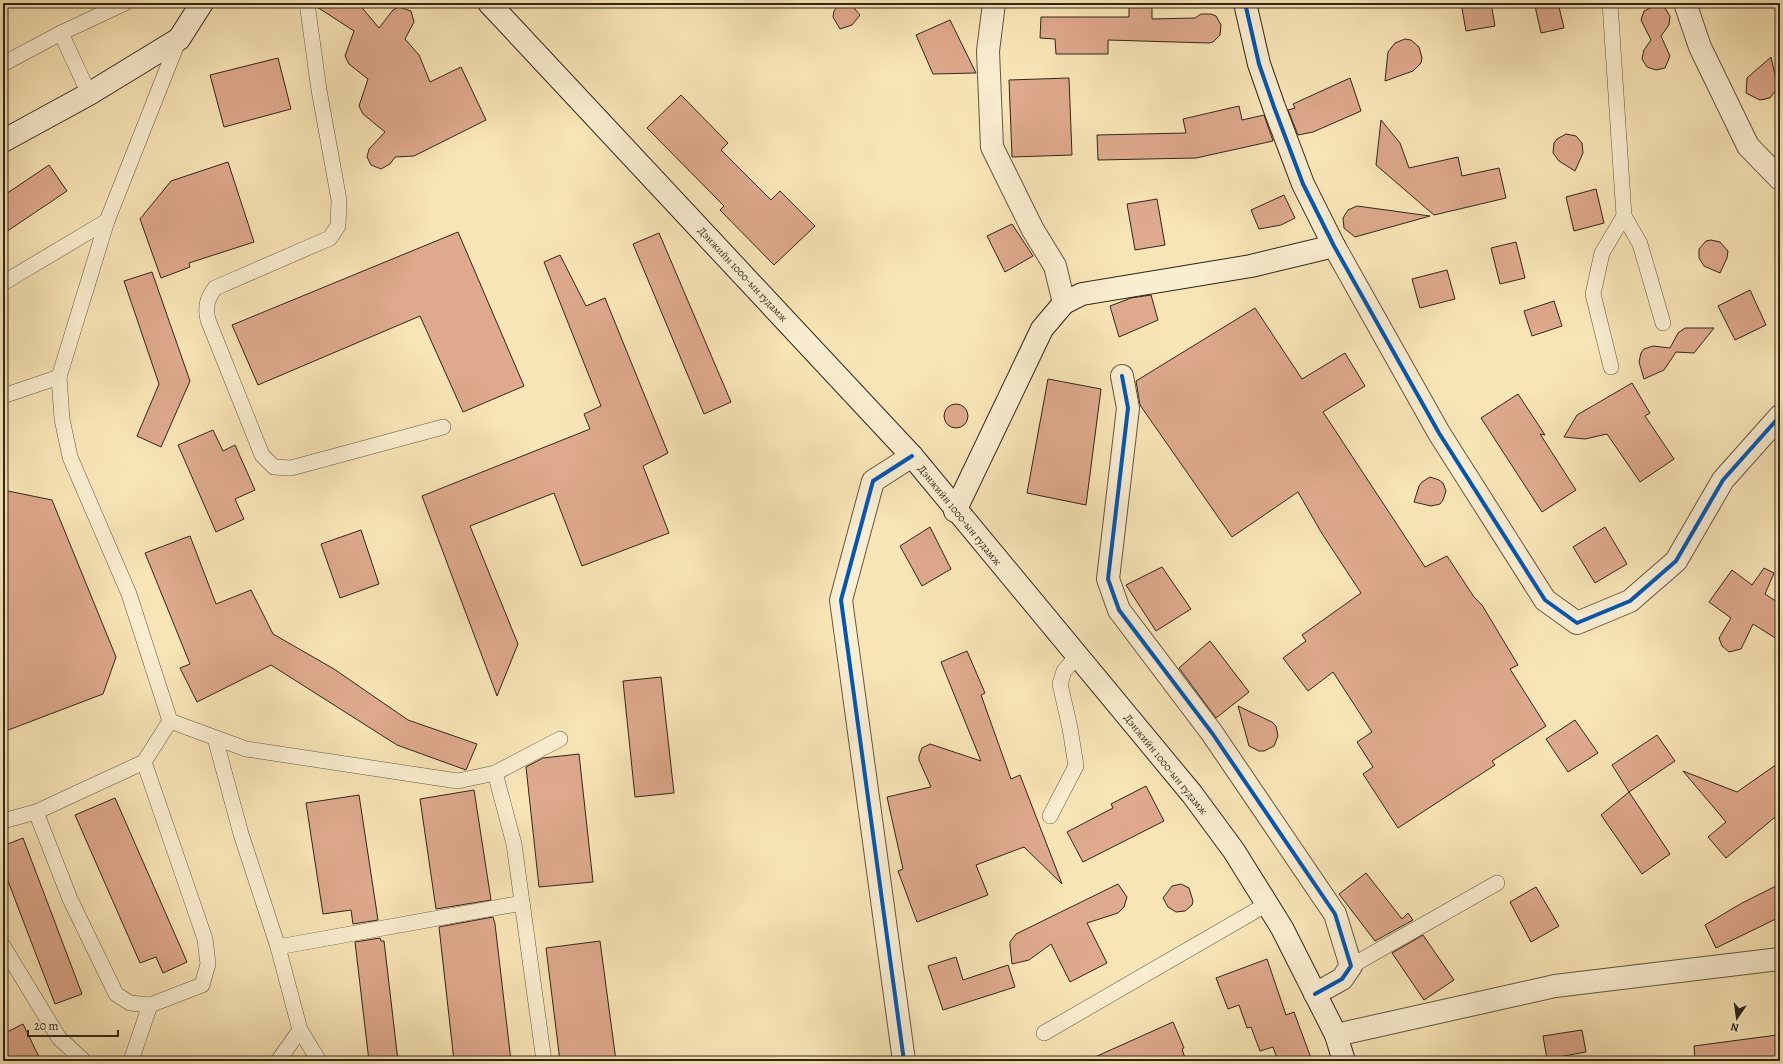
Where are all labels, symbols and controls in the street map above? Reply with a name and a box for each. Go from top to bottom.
street label: Дэнжийн 1000-ын гудамж [694,223,791,326]
street label: Дэнжийн 1000-ын гудамж [914,462,1005,569]
street label: Дэнжийн 1000-ын гудамж [1120,711,1211,818]
north arrow [1717,998,1757,1038]
scale bar [28,1012,118,1038]
text: 20 m [34,1018,58,1034]
text: N [1729,1019,1740,1035]

